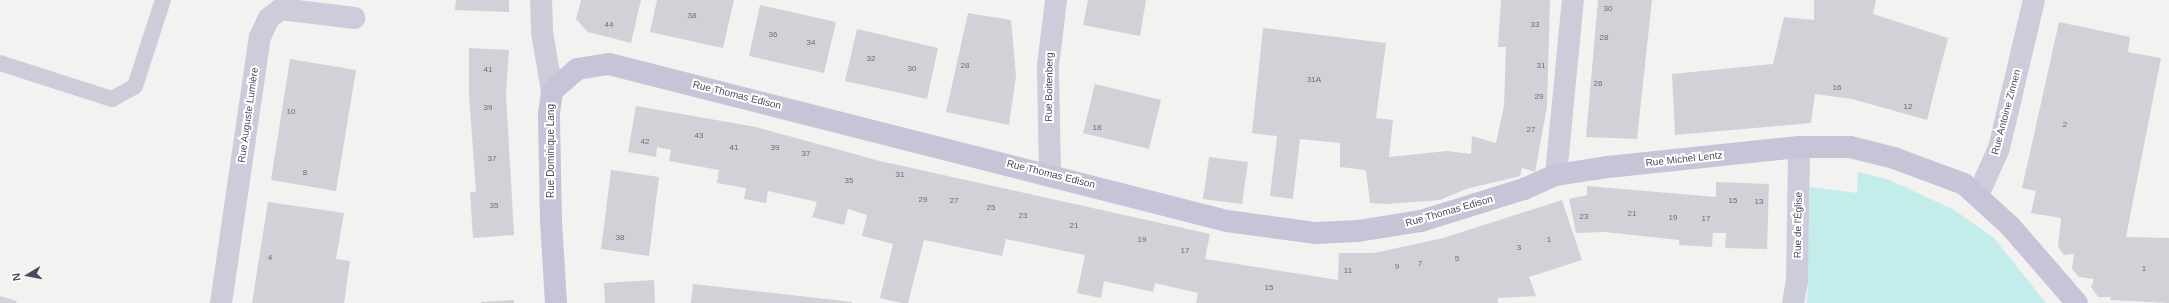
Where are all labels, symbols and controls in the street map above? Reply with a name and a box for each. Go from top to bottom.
house number: 30 [1604,4,1612,14]
house number: 38 [688,11,696,21]
house number: 44 [605,20,613,30]
house number: 33 [1531,20,1539,30]
house number: 36 [769,30,777,40]
house number: 28 [1600,33,1608,43]
house number: 34 [807,38,815,48]
street label: Rue Boitenberg [1042,52,1056,122]
house number: 32 [867,54,875,64]
house number: 28 [961,61,969,71]
house number: 31 [1537,61,1545,71]
house number: 30 [908,64,916,74]
house number: 41 [484,65,492,75]
street label: Rue Auguste Lumière [235,66,261,164]
street label: Rue Antoine Zinnen [1989,68,2023,156]
house number: 31A [1307,75,1321,85]
street label: Rue Thomas Edison [692,78,782,112]
house number: 26 [1594,79,1602,89]
house number: 16 [1833,83,1841,93]
house number: 29 [1535,92,1543,102]
house number: 12 [1904,102,1912,112]
house number: 39 [484,103,492,113]
street label: Rue Dominique Lang [545,104,557,198]
house number: 10 [287,107,295,117]
house number: 2 [2063,120,2067,130]
house number: 18 [1093,123,1101,133]
house number: 27 [1527,125,1535,135]
house number: 43 [695,131,703,141]
house number: 42 [641,137,649,147]
house number: 41 [730,143,738,153]
house number: 39 [771,143,779,153]
house number: 37 [802,149,810,159]
street label: Rue Michel Lentz [1645,149,1723,169]
house number: 37 [488,154,496,164]
street label: Rue Thomas Edison [1006,157,1096,191]
house number: 8 [303,168,307,178]
house number: 31 [896,170,904,180]
house number: 35 [845,176,853,186]
street label: Rue de l'Église [1791,192,1805,258]
street label: Rue Thomas Edison [1404,193,1494,229]
house number: 29 [919,195,927,205]
house number: 27 [950,196,958,206]
house number: 15 [1729,196,1737,206]
house number: 13 [1755,197,1763,207]
house number: 35 [490,201,498,211]
house number: 25 [987,203,995,213]
house number: 21 [1628,209,1636,219]
house number: 23 [1019,211,1027,221]
house number: 23 [1580,212,1588,222]
house number: 19 [1669,213,1677,223]
house number: 17 [1702,214,1710,224]
house number: 21 [1070,221,1078,231]
house number: 38 [616,233,624,243]
house number: 19 [1138,235,1146,245]
house number: 1 [1547,235,1551,245]
house number: 3 [1517,243,1521,253]
house number: 17 [1181,246,1189,256]
house number: 4 [268,253,272,263]
house number: 5 [1455,254,1459,264]
north arrow [8,255,48,295]
house number: 7 [1418,259,1422,269]
house number: 9 [1395,262,1399,272]
house number: 1 [2142,264,2146,274]
house number: 11 [1344,266,1352,276]
text: N [10,272,23,282]
house number: 15 [1265,283,1273,293]

